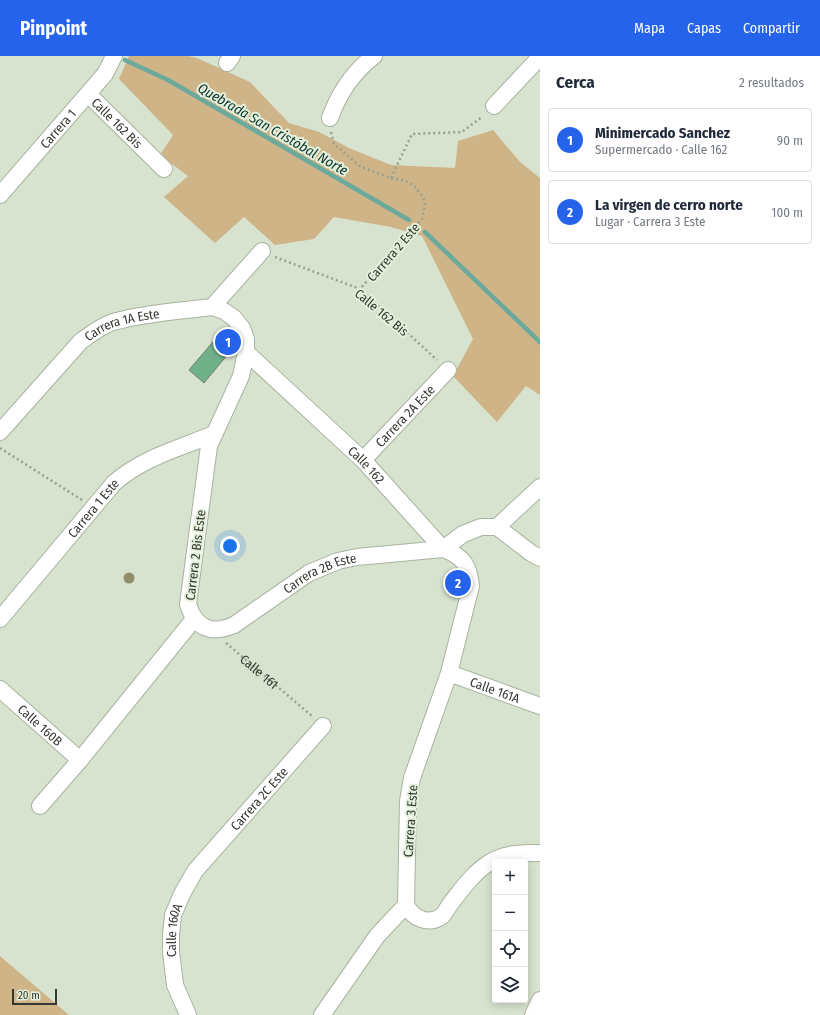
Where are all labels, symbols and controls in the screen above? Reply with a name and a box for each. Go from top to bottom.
text: Pinpoint [20,17,87,40]
text: Mapa [634,20,665,37]
text: Capas [687,20,721,37]
text: Compartir [743,20,800,37]
text: Cerca [556,72,595,93]
text: 2 resultados [739,75,804,90]
water label: Quebrada San Cristóbal Norte [195,80,351,180]
street label: Calle 162 Bis [88,95,146,152]
street label: Carrera 1 [37,106,79,151]
text: Minimercado Sanchez [595,124,730,142]
text: 1 [567,133,573,148]
text: 90 m [777,133,803,148]
text: Supermercado · Calle 162 [595,142,727,157]
text: La virgen de cerro norte [595,196,743,214]
text: 2 [567,205,573,220]
text: 100 m [771,205,803,220]
text: Lugar · Carrera 3 Este [595,214,706,229]
street label: Carrera 2 Este [364,220,423,285]
street label: Calle 162 Bis [352,286,412,339]
street label: Carrera 1A Este [82,306,160,344]
pin: 1 [215,327,241,357]
street label: Carrera 2A Este [373,382,438,450]
street label: Calle 162 [345,443,388,487]
street label: Carrera 1 Este [65,475,122,541]
street label: Carrera 2 Bis Este [182,509,209,601]
your location [220,536,240,556]
street label: Carrera 2B Este [280,550,358,597]
pin: 2 [445,568,471,598]
street label: Calle 161 [237,652,281,692]
street label: Calle 161A [468,674,522,706]
street label: Calle 160B [15,702,65,749]
street label: Carrera 2C Este [228,764,291,833]
street label: Carrera 3 Este [400,784,421,858]
map controls [492,859,528,1003]
button: + [492,859,528,895]
button: − [492,895,528,931]
street label: Calle 160A [164,901,185,958]
button: locate [492,931,528,967]
button: layers [492,967,528,1003]
scale bar [12,987,57,1006]
text: 20 m [18,989,40,1002]

